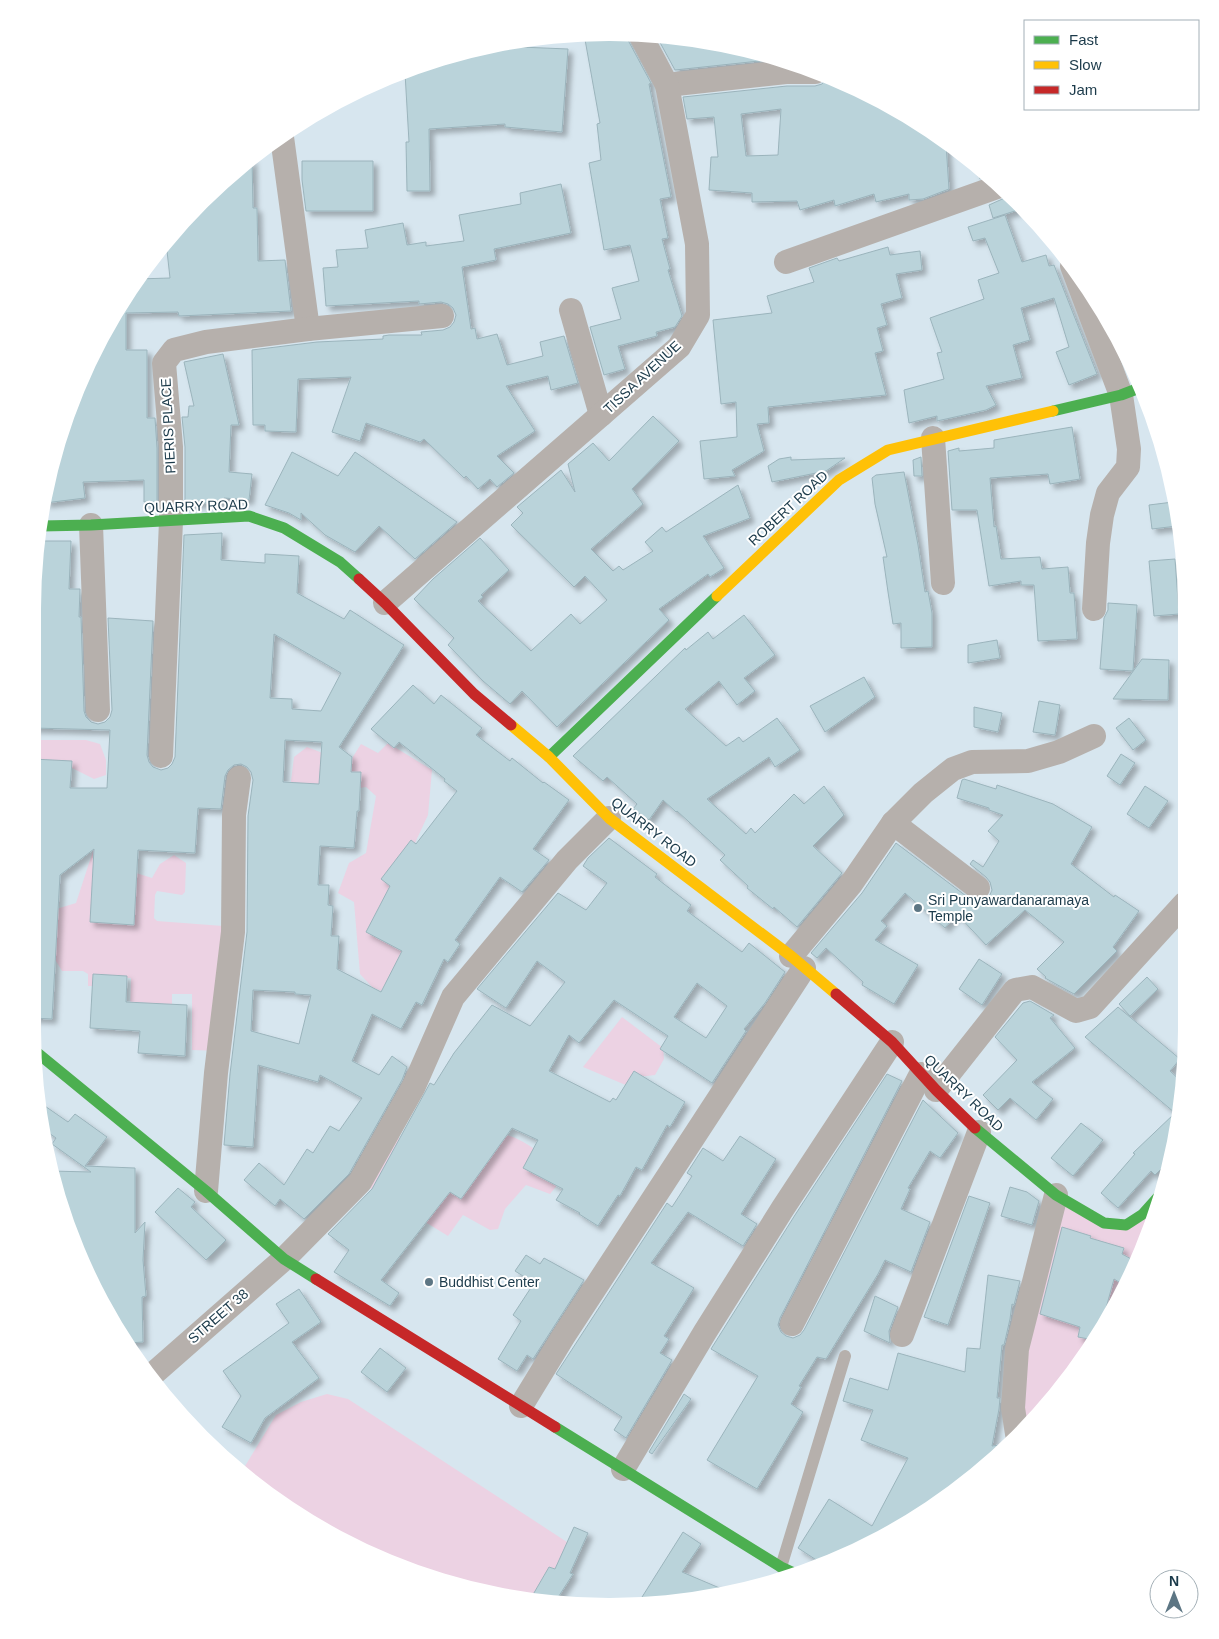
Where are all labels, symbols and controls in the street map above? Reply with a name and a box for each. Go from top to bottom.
legend [1024,20,1199,110]
text: Fast [1069,31,1099,48]
text: Slow [1069,56,1102,73]
text: Jam [1069,81,1097,98]
street label: TISSA AVENUE [600,337,684,417]
street label: PIERIS PLACE [158,378,178,474]
street label: ROBERT ROAD [745,467,831,549]
street label: QUARRY ROAD [144,496,248,516]
street label: QUARRY ROAD [608,794,700,870]
place label: Sri Punyawardanaramaya Temple [928,892,1089,924]
marker: Sri Punyawardanaramaya Temple [912,902,924,914]
street label: QUARRY ROAD [921,1051,1007,1135]
place label: Buddhist Center [439,1274,540,1290]
marker: Buddhist Center [423,1276,435,1288]
street label: STREET 38 [185,1285,251,1346]
north arrow [1149,1569,1199,1619]
text: N [1169,1573,1179,1589]

